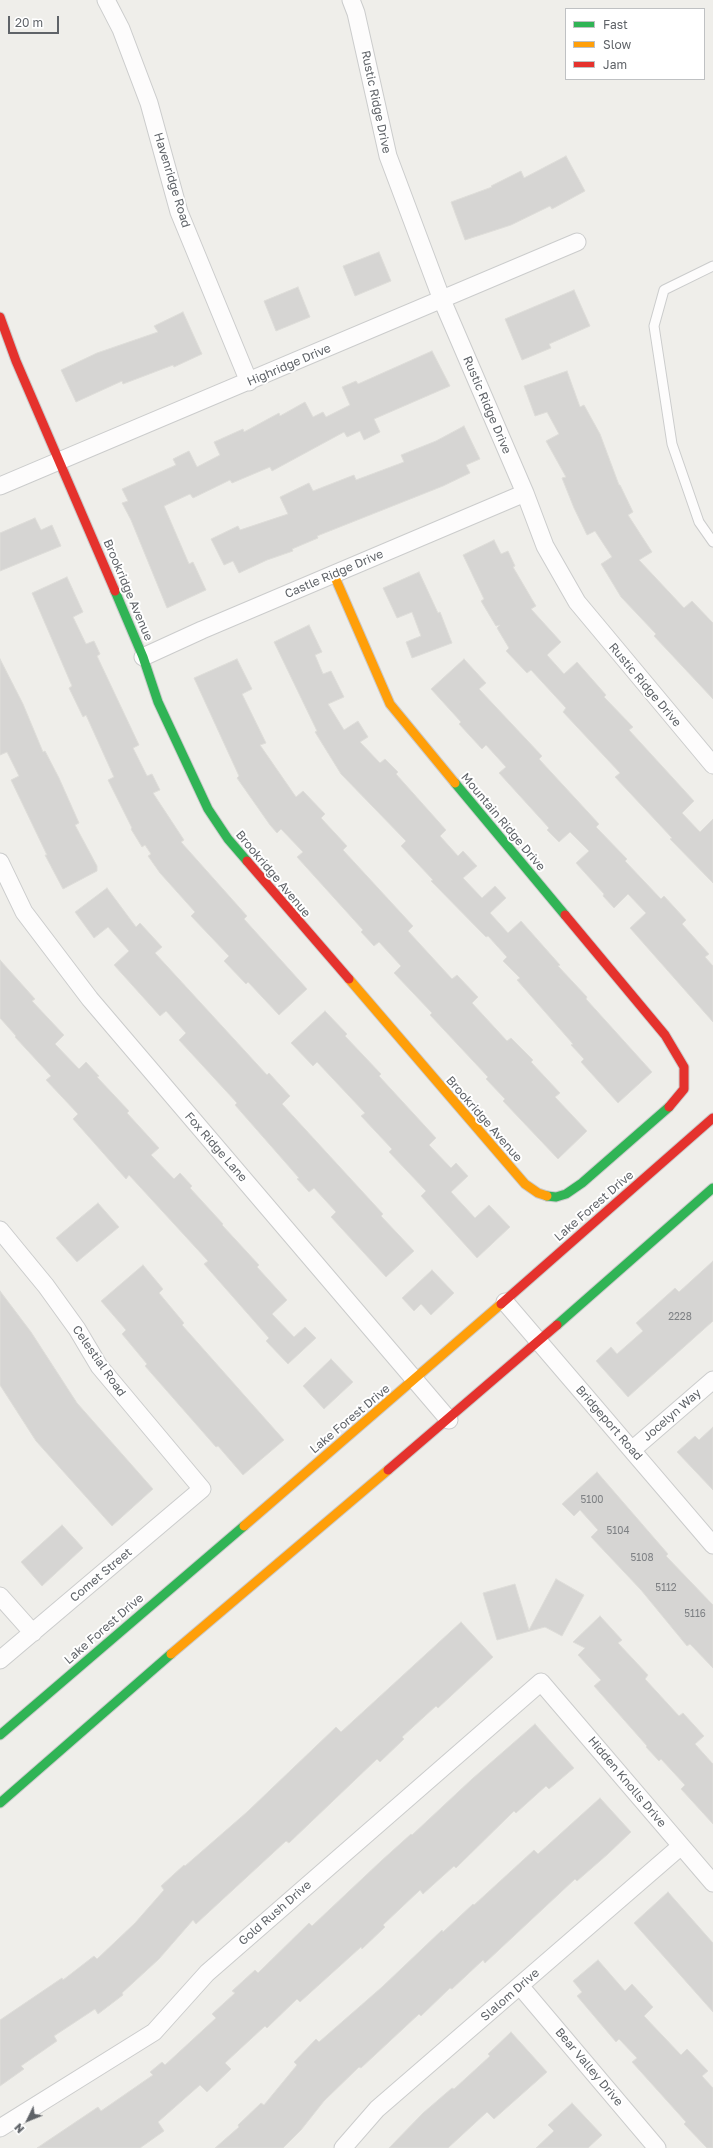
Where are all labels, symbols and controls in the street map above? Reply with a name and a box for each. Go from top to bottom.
scale bar [10,8,61,34]
legend [565,8,705,80]
text: 20 m [15,15,43,30]
text: Fast [603,17,628,32]
text: Slow [603,37,631,52]
street label: Rustic Ridge Drive [358,49,394,155]
text: Jam [603,57,627,72]
street label: Havenridge Road [151,131,193,229]
street label: Highridge Drive [245,341,333,389]
street label: Rustic Ridge Drive [460,354,514,456]
street label: Brookridge Avenue [100,537,156,643]
street label: Castle Ridge Drive [283,547,385,601]
street label: Rustic Ridge Drive [606,640,684,730]
street label: Mountain Ridge Drive [458,770,548,874]
street label: Brookridge Avenue [233,828,313,920]
street label: Brookridge Avenue [443,1073,525,1165]
street label: Fox Ridge Lane [182,1109,250,1185]
street label: Lake Forest Drive [552,1168,636,1244]
house number: 2228 [668,1311,692,1323]
street label: Celestial Road [69,1323,129,1399]
street label: Lake Forest Drive [307,1381,393,1457]
street label: Bridgeport Road [573,1383,645,1463]
street label: Jocelyn Way [640,1386,704,1444]
house number: 5100 [580,1494,604,1506]
house number: 5104 [607,1525,629,1537]
street label: Comet Street [67,1545,135,1605]
house number: 5108 [631,1552,653,1564]
house number: 5112 [655,1582,677,1594]
street label: Lake Forest Drive [62,1591,146,1667]
house number: 5116 [684,1608,706,1620]
street label: Hidden Knolls Drive [585,1734,669,1830]
street label: Gold Rush Drive [236,1878,314,1948]
street label: Slalom Drive [478,1966,542,2024]
street label: Bear Valley Drive [552,2025,626,2109]
north arrow [8,2100,48,2140]
text: N [11,2121,26,2136]

